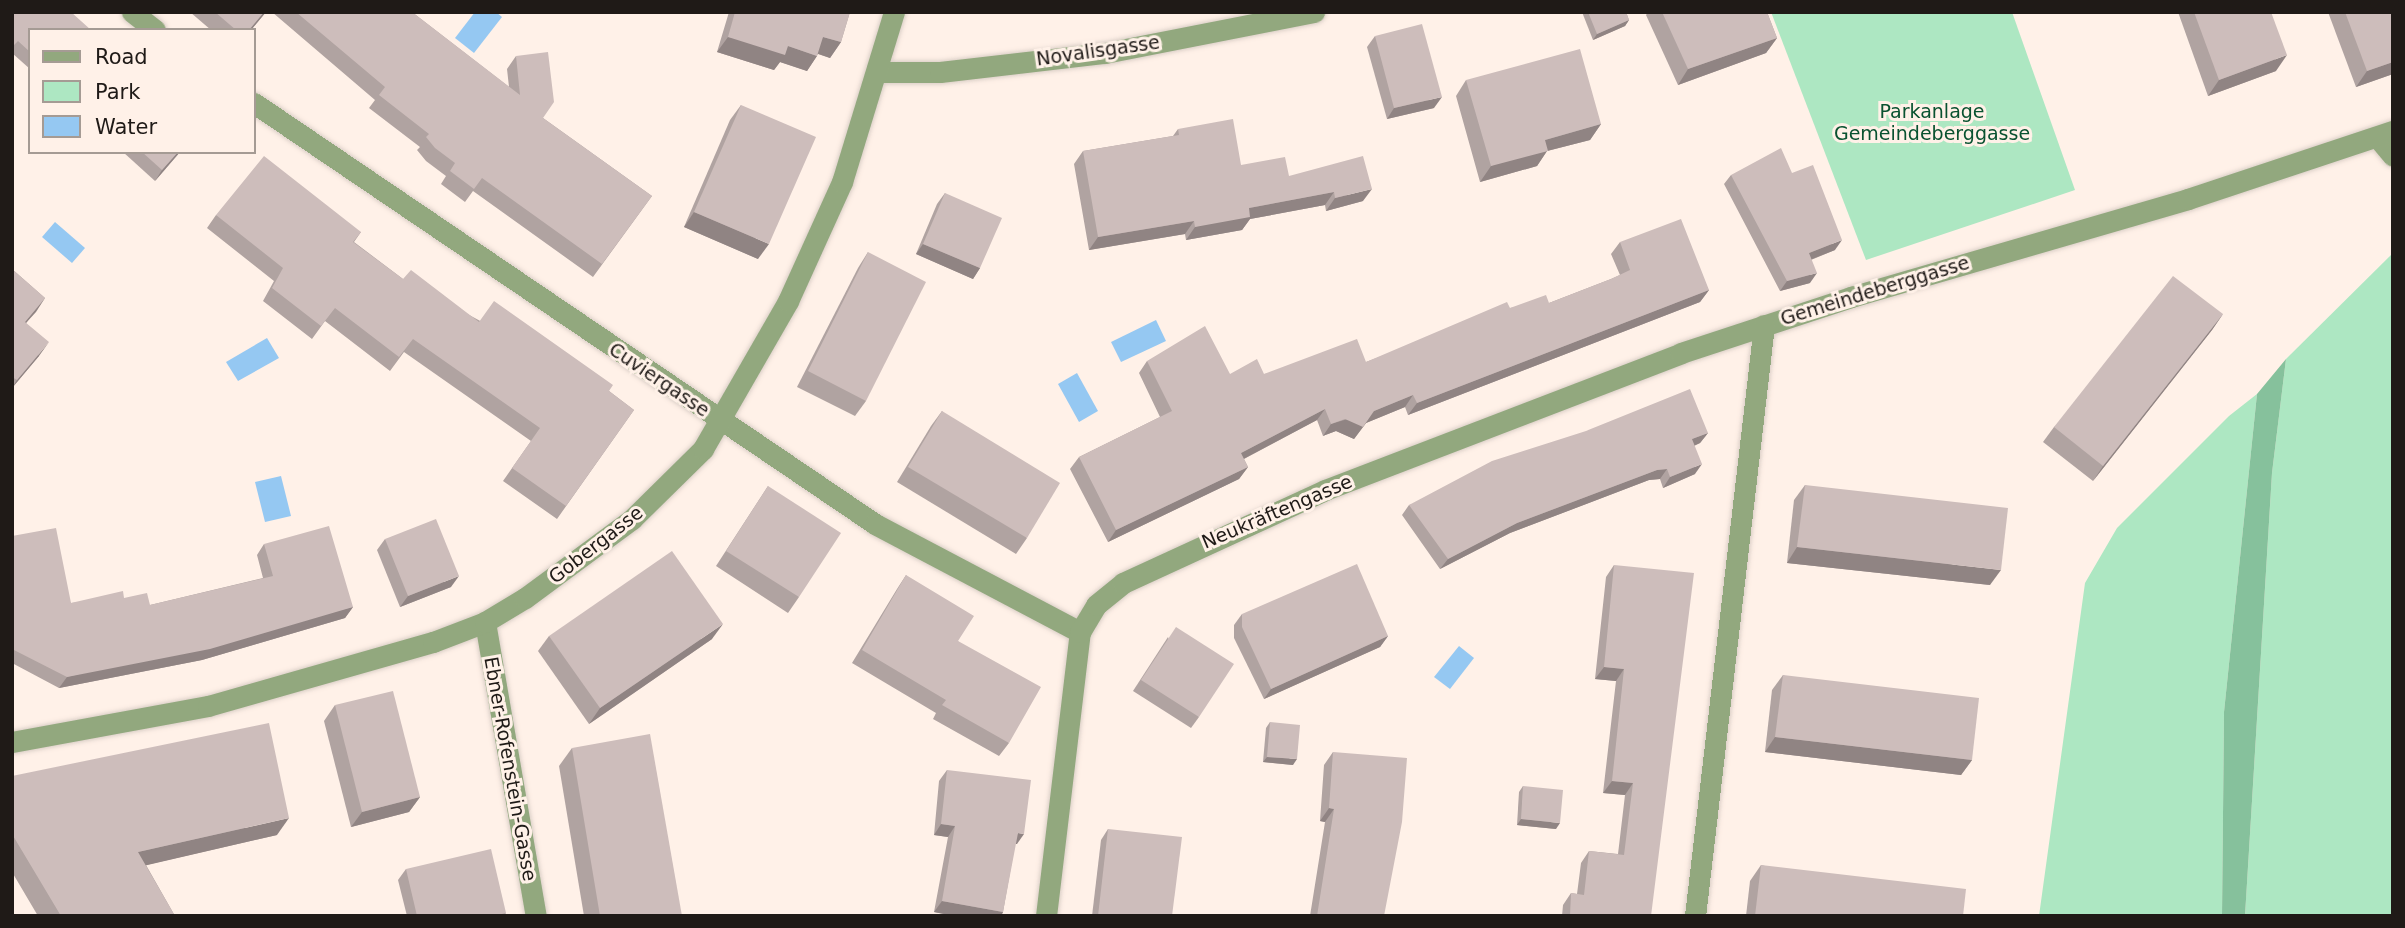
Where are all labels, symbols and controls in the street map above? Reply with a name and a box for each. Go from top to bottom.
legend [28,28,256,154]
street label: Novalisgasse [1035,31,1161,71]
text: Road [95,45,148,69]
text: Park [95,80,140,104]
park label: Parkanlage Gemeindeberggasse [1834,101,2030,145]
text: Water [95,115,157,139]
street label: Gemeindeberggasse [1778,251,1972,331]
street label: Cuviergasse [604,338,714,422]
street label: Neukräftengasse [1198,470,1356,554]
street label: Gobergasse [545,501,647,589]
street label: Ebner-Rofenstein-Gasse [479,655,541,883]

